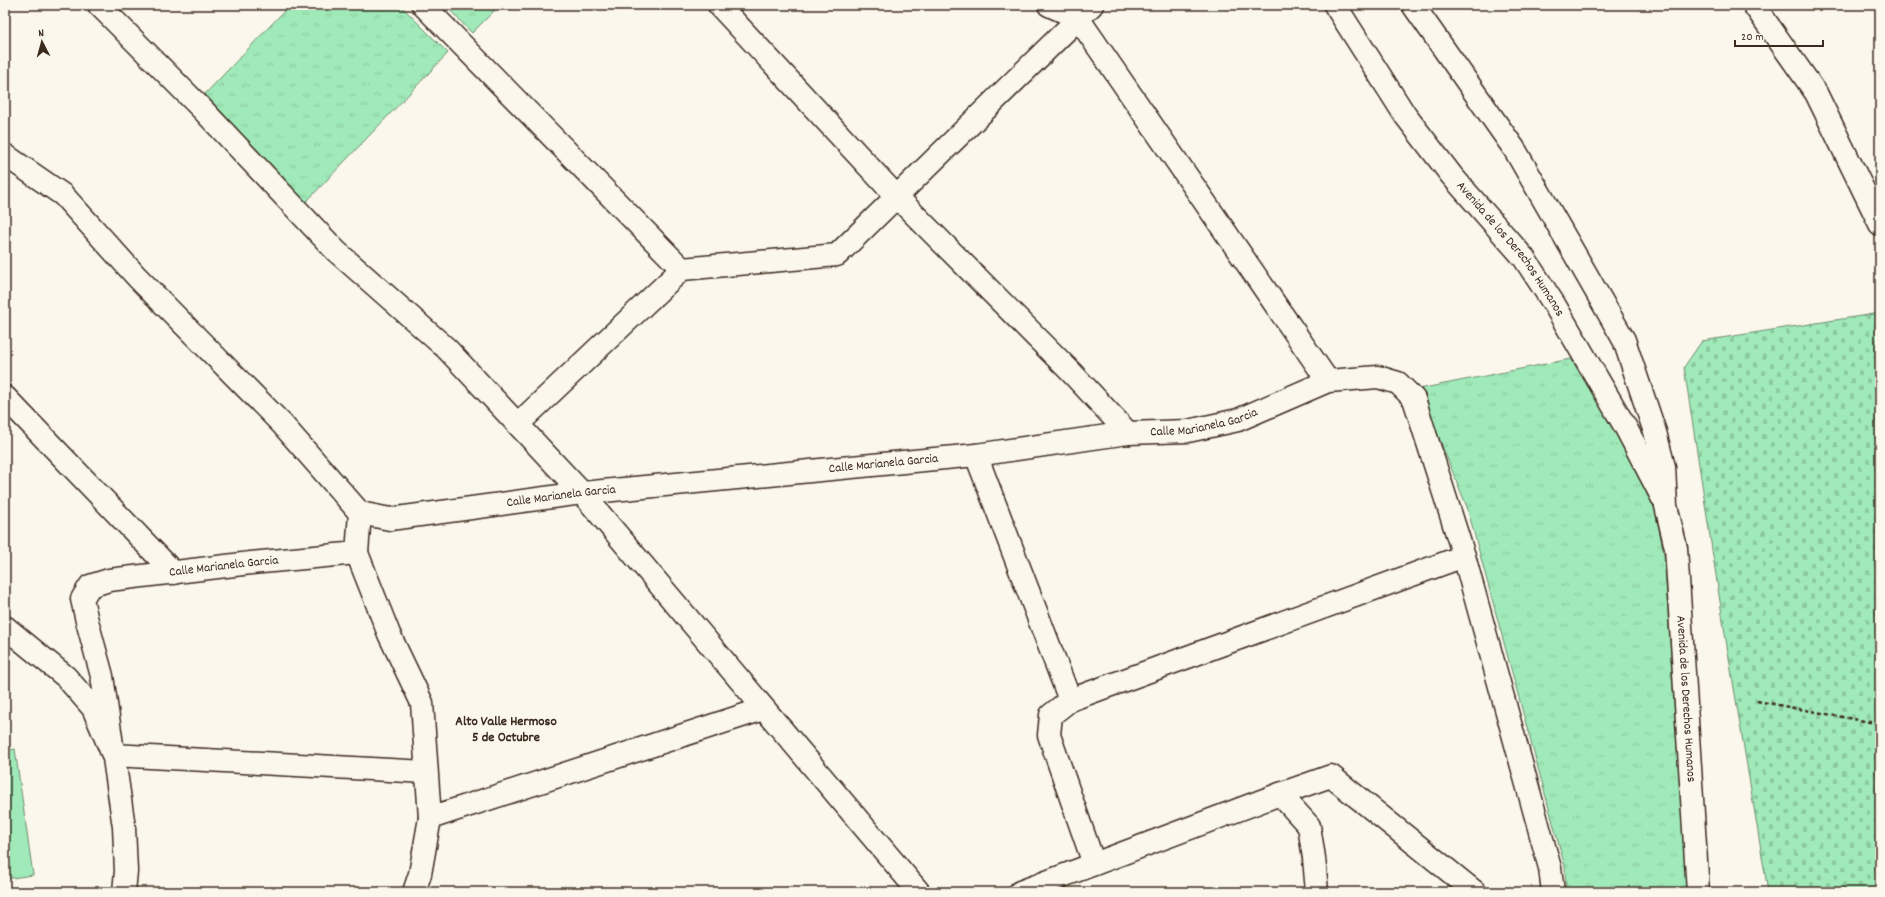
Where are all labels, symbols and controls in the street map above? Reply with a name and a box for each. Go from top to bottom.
north arrow [22,22,62,62]
scale bar [1735,22,1823,48]
text: N [38,26,45,42]
text: 20 m [1741,29,1764,46]
street label: Avenida de los Derechos Humanos [1451,177,1569,320]
street label: Calle Marianela Garcia [1150,403,1262,442]
street label: Calle Marianela Garcia [828,449,940,479]
street label: Calle Marianela Garcia [505,480,617,513]
street label: Calle Marianela Garcia [168,551,280,582]
street label: Avenida de los Derechos Humanos [1671,615,1700,783]
district label: Alto Valle Hermoso 5 de Octubre [455,712,557,748]

